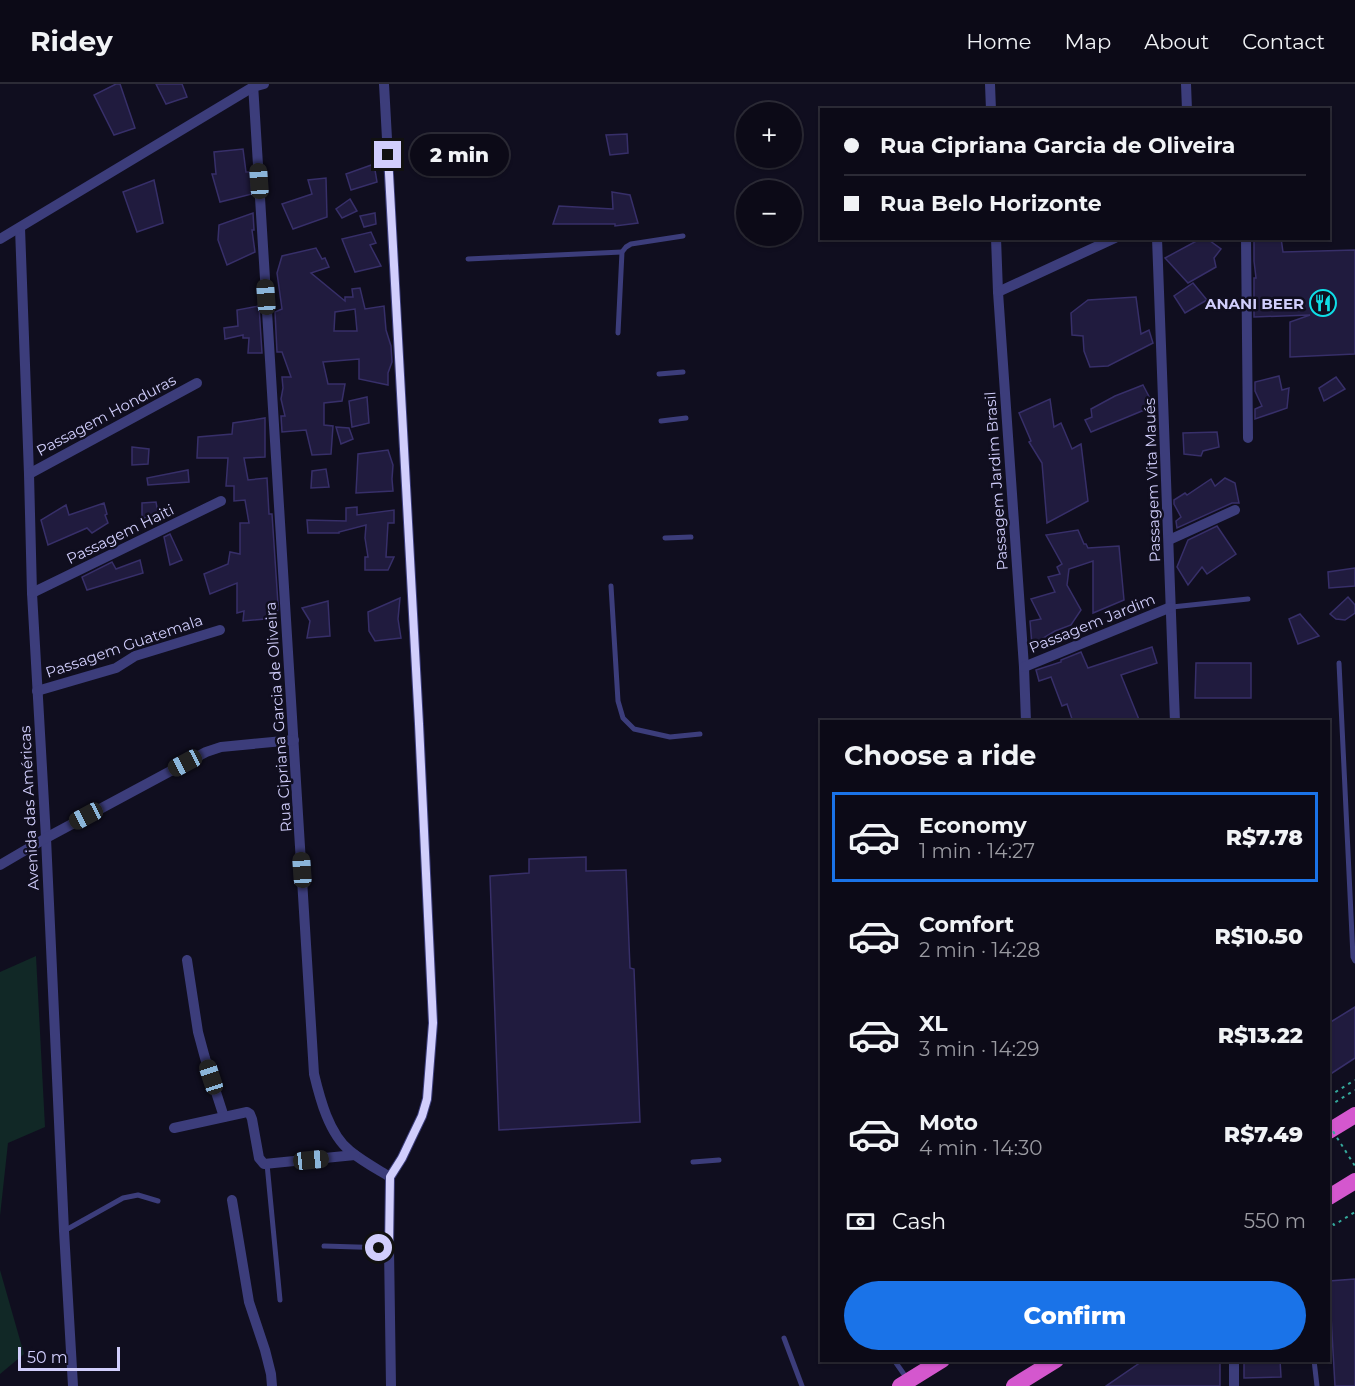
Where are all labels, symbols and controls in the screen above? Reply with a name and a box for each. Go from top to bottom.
text: Ridey [30,24,113,58]
text: Home [966,29,1031,54]
text: Map [1064,29,1111,54]
text: About [1144,29,1209,54]
text: Contact [1242,29,1325,54]
map controls [736,102,802,246]
button: + [736,102,802,168]
text: Rua Cipriana Garcia de Oliveira [880,132,1235,159]
callout: 2 min [409,134,508,176]
route end [374,141,401,168]
text: 2 min [430,143,489,167]
car [249,162,269,200]
button: − [736,180,802,246]
text: Rua Belo Horizonte [880,190,1102,217]
car [256,278,276,316]
restaurant icon: ANANI BEER [1308,288,1338,318]
place label: ANANI BEER [1204,294,1304,313]
street label: Passagem Honduras [33,370,179,460]
street label: Passagem Jardim Brasil [980,391,1012,571]
street label: Passagem Vita Maués [1140,398,1164,562]
street label: Passagem Haiti [63,500,177,568]
street label: Passagem Jardim [1026,589,1158,657]
street label: Rua Cipriana Garcia de Oliveira [260,601,296,833]
street label: Passagem Guatemala [43,610,205,682]
street label: Avenida das Américas [15,725,43,891]
text: Choose a ride [844,739,1036,772]
car [165,747,205,779]
car [66,800,106,832]
icon: car [847,810,901,864]
text: Economy [919,812,1027,839]
text: R$7.78 [1226,824,1303,851]
text: 1 min · 14:27 [919,839,1035,863]
car [292,851,312,889]
icon: car [847,909,901,963]
text: Comfort [919,911,1014,938]
text: R$10.50 [1214,923,1303,950]
text: 2 min · 14:28 [919,938,1040,962]
icon: car [847,1008,901,1062]
text: XL [919,1010,948,1037]
text: R$13.22 [1218,1022,1303,1049]
text: 3 min · 14:29 [919,1037,1040,1061]
car [197,1057,225,1097]
icon: car [847,1107,901,1161]
text: Moto [919,1109,978,1136]
text: R$7.49 [1224,1121,1303,1148]
text: 4 min · 14:30 [919,1136,1042,1160]
car [292,1149,330,1171]
icon: cash [844,1205,877,1238]
text: Cash [892,1208,946,1235]
text: 550 m [1244,1209,1306,1233]
route start [365,1234,392,1261]
button: Confirm [844,1281,1306,1350]
scale bar [18,1344,120,1372]
text: 50 m [27,1348,68,1367]

